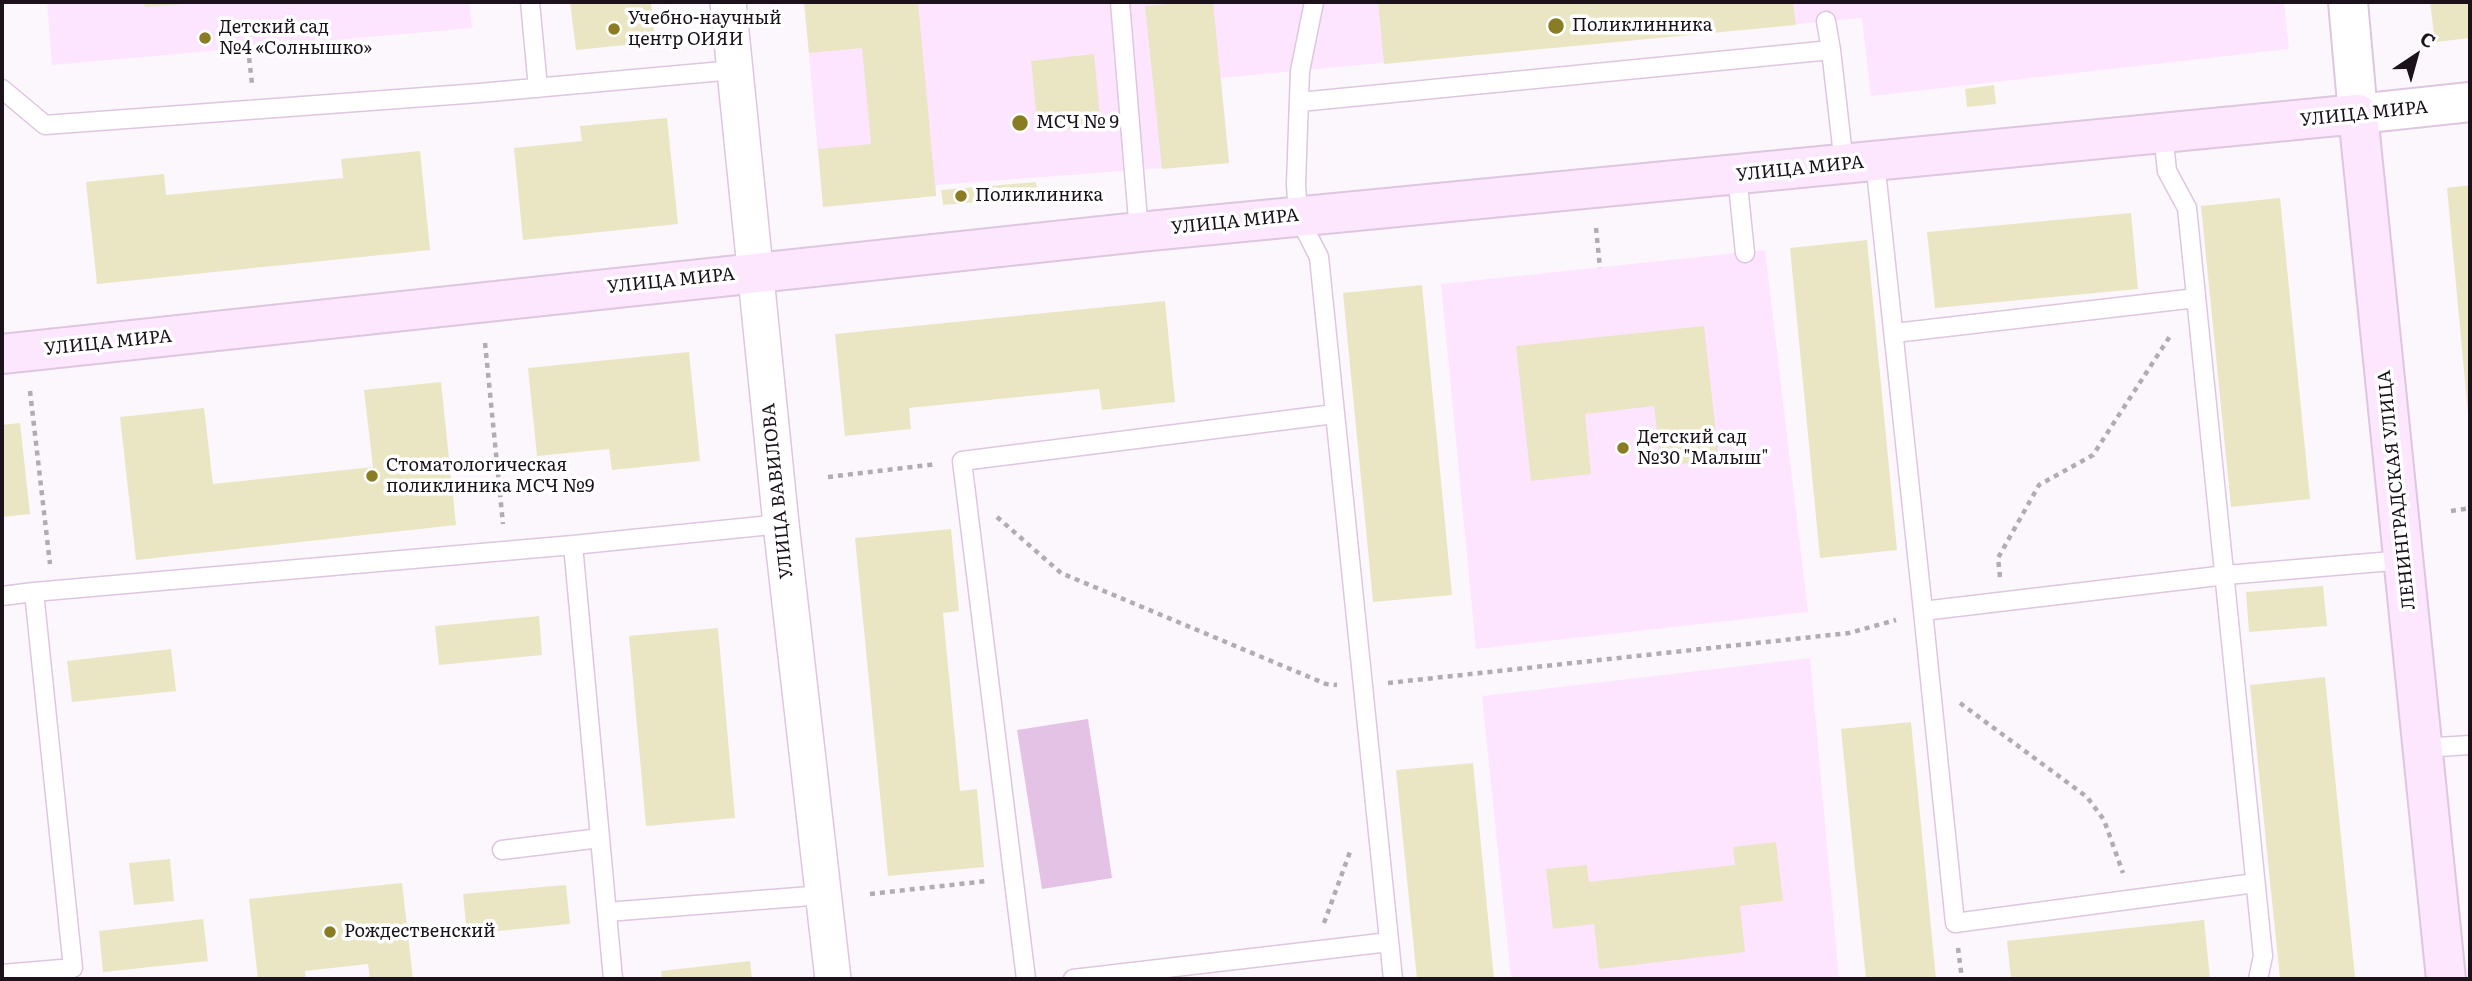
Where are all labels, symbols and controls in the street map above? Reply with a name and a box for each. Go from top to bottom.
place label: Учебно-научный центр ОИЯИ [628,8,782,50]
place label: Поликлинника [1572,15,1713,37]
marker: Поликлинника [1546,16,1566,36]
place label: Детский сад №4 «Солнышко» [219,17,372,60]
marker: Учебно-научный центр ОИЯИ [606,21,622,37]
north arrow [2381,21,2451,91]
text: С [2415,24,2442,54]
marker: Детский сад №4 «Солнышко» [197,30,213,46]
street label: УЛИЦА МИРА [2299,97,2429,131]
place label: МСЧ № 9 [1036,112,1119,134]
marker: МСЧ № 9 [1010,113,1030,133]
street label: УЛИЦА МИРА [1735,152,1865,186]
place label: Поликлиника [975,185,1103,207]
marker: Поликлиника [953,188,969,204]
street label: УЛИЦА МИРА [1170,205,1300,239]
street label: УЛИЦА МИРА [606,264,736,298]
street label: УЛИЦА МИРА [43,326,173,360]
street label: ЛЕНИНГРАДСКАЯ УЛИЦА [2374,369,2420,611]
street label: УЛИЦА ВАВИЛОВА [758,402,798,580]
place label: Детский сад №30 "Малыш" [1637,427,1768,470]
marker: Детский сад №30 "Малыш" [1615,440,1631,456]
place label: Стоматологическая поликлиника МСЧ №9 [386,455,594,498]
marker: Стоматологическая поликлиника МСЧ №9 [364,468,380,484]
place label: Рождественский [344,921,496,943]
marker: Рождественский [322,924,338,940]

